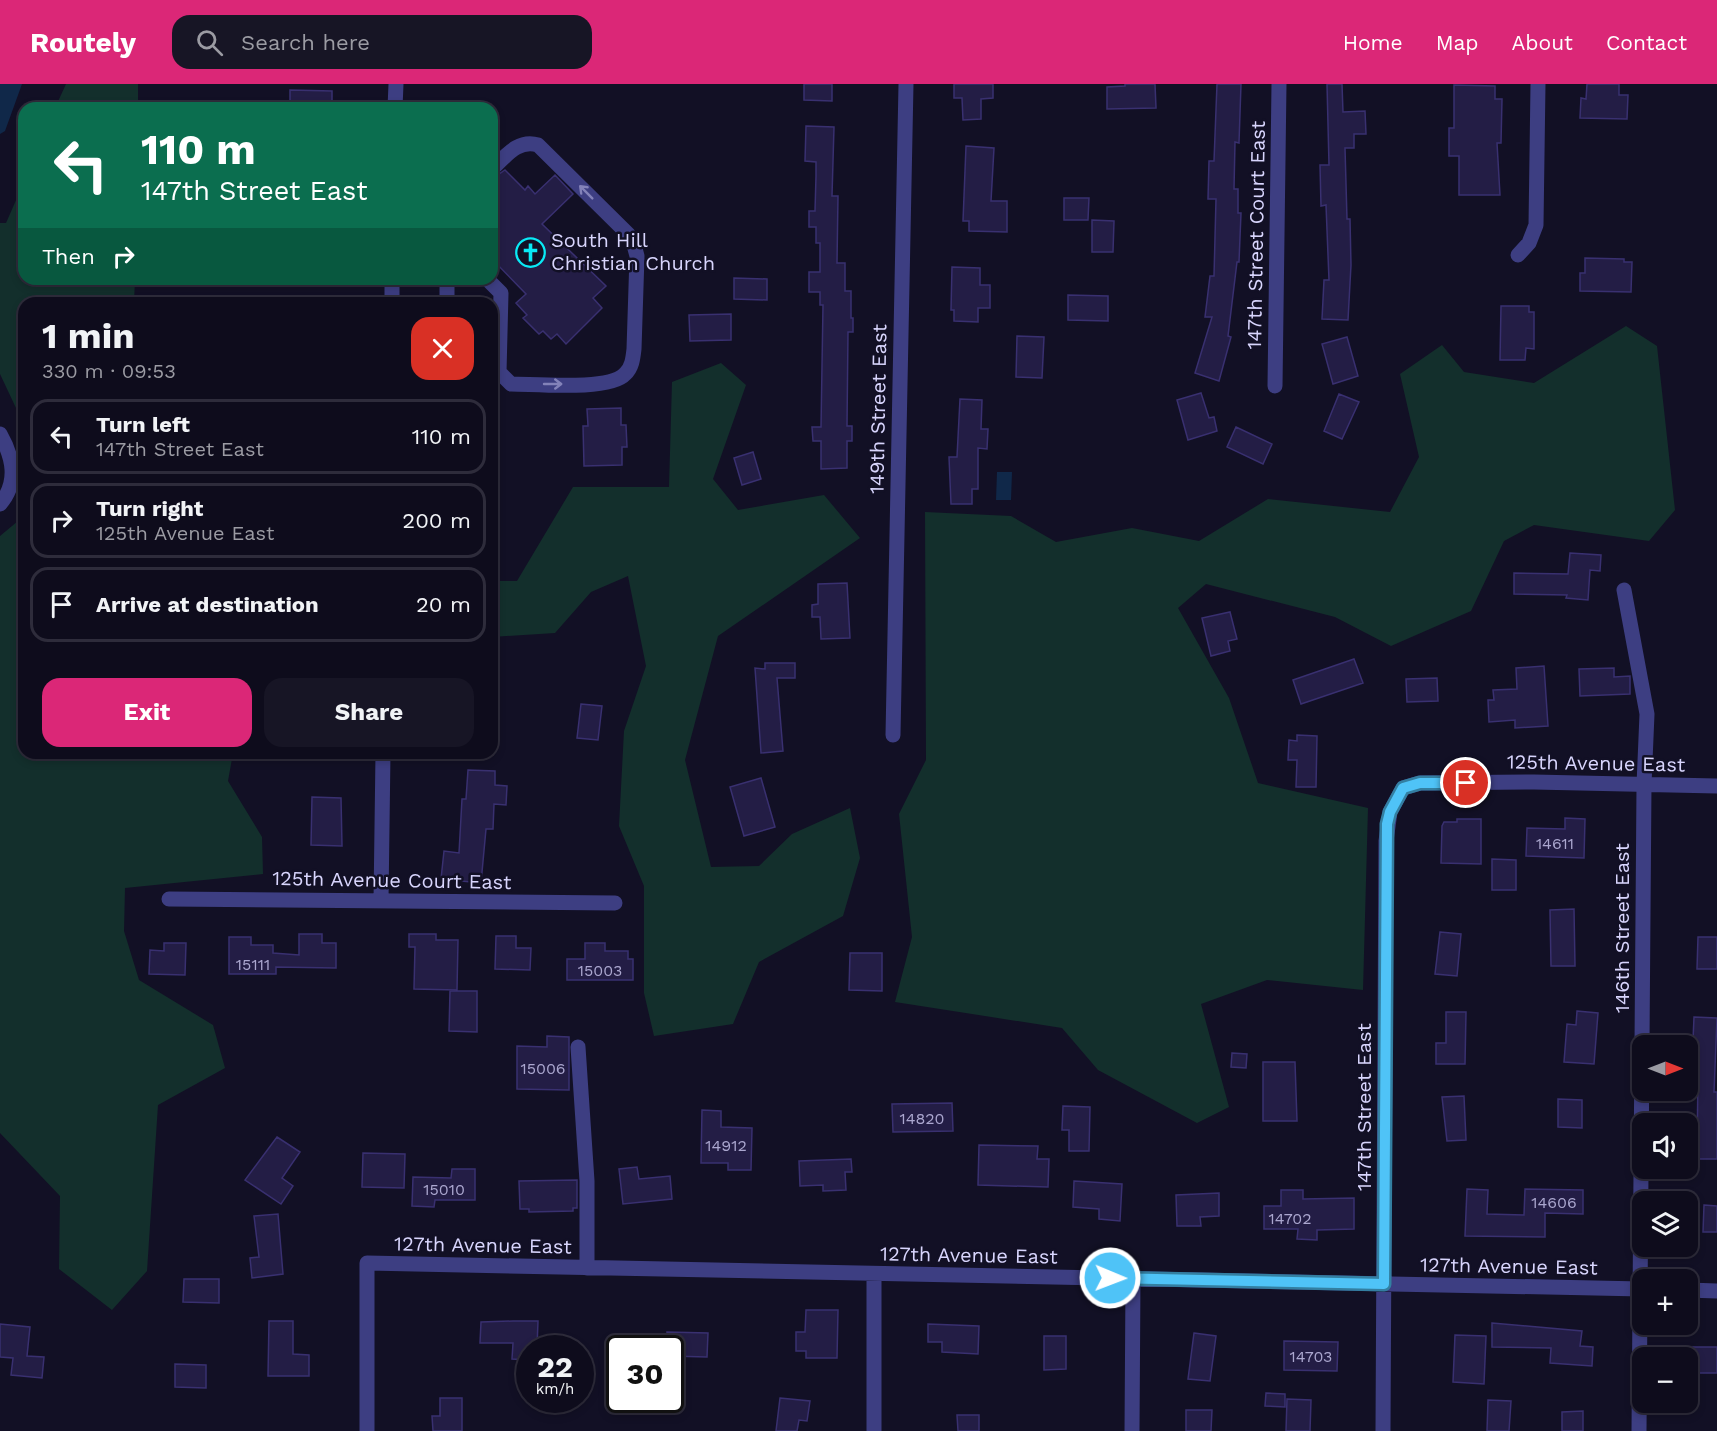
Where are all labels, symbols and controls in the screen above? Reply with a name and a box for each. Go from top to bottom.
search box [172,15,592,69]
text: Routely [30,26,136,59]
icon: search [193,26,226,59]
text: Search here [241,30,370,55]
text: Home [1343,30,1403,55]
text: Map [1436,30,1479,55]
text: About [1512,30,1573,55]
text: Contact [1606,30,1687,55]
street label: 147th Street Court East [1242,120,1270,350]
text: 110 m [141,125,256,174]
icon: left [42,126,120,204]
text: 147th Street East [141,175,368,207]
one-way arrow [579,185,594,200]
place label: South Hill Christian Church [551,228,715,275]
church icon: South Hill Christian Church [514,236,546,268]
icon: right [107,240,140,273]
text: Then [42,244,95,269]
text: 1 min [42,315,134,357]
button: close [411,317,474,380]
street label: 149th Street East [865,323,891,494]
text: 330 m · 09:53 [42,359,176,383]
one-way arrow [542,378,562,390]
text: Turn left [96,412,190,437]
icon: left [45,420,78,453]
text: 110 m [412,424,471,449]
text: 147th Street East [96,437,264,461]
text: Turn right [96,496,203,521]
icon: right [45,504,78,537]
text: 200 m [402,508,471,533]
text: 125th Avenue East [96,521,274,545]
icon: arrive [45,588,78,621]
text: Arrive at destination [96,592,319,617]
text: 20 m [416,592,471,617]
button: Exit [42,678,252,747]
button: Share [264,678,474,747]
street label: 125th Avenue East [1507,749,1686,777]
pin [1440,757,1491,808]
icon: arrive [1449,766,1482,799]
house number: 14611 [1536,834,1574,853]
street label: 146th Street East [1610,842,1634,1013]
street label: 125th Avenue Court East [272,866,512,894]
house number: 15111 [236,955,270,974]
house number: 15003 [578,961,622,980]
street label: 147th Street East [1352,1022,1376,1191]
north arrow [1632,1035,1698,1101]
map controls [1632,1035,1698,1413]
house number: 15006 [520,1059,566,1078]
house number: 14820 [899,1109,945,1128]
button: sound [1632,1113,1698,1179]
house number: 14912 [705,1136,747,1155]
house number: 15010 [423,1180,465,1199]
button: layers [1632,1191,1698,1257]
house number: 14606 [1531,1193,1577,1212]
house number: 14702 [1268,1209,1312,1228]
street label: 127th Avenue East [394,1231,573,1259]
street label: 127th Avenue East [880,1241,1059,1269]
position arrow [1078,1246,1142,1310]
street label: 127th Avenue East [1420,1252,1599,1280]
button: + [1632,1269,1698,1335]
speed limit sign: 30 [606,1335,684,1413]
house number: 14703 [1290,1347,1332,1366]
button: − [1632,1347,1698,1413]
text: 22 [537,1349,573,1384]
text: km/h [536,1380,574,1398]

